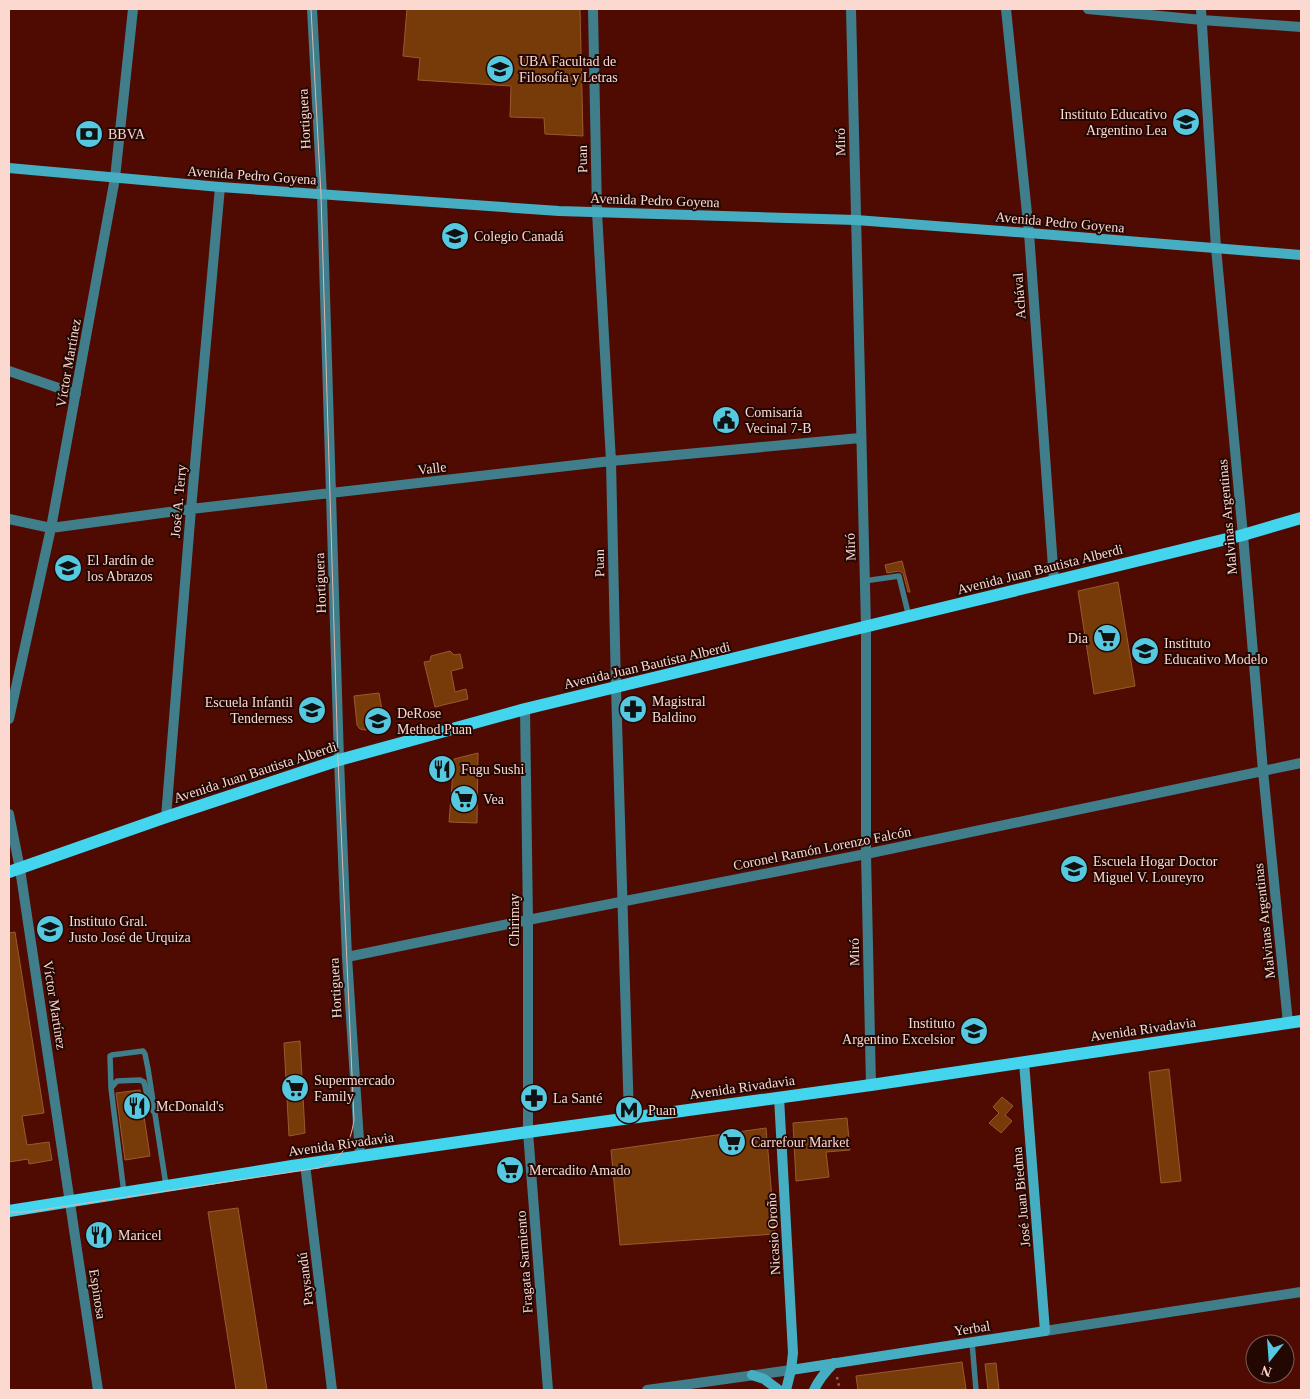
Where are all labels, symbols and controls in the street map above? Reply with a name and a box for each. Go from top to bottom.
school or university icon: UBA Facultad de Filosofía y Letras [485,54,515,84]
place label: UBA Facultad de Filosofía y Letras [519,54,618,85]
street label: Hortiguera [295,88,314,150]
place label: Instituto Educativo Argentino Lea [1060,107,1168,138]
school or university icon: Instituto Educativo Argentino Lea [1171,107,1201,137]
bank icon: BBVA [74,119,104,149]
place label: BBVA [108,127,146,142]
street label: Miró [833,128,848,156]
street label: Puan [575,145,590,173]
street label: Avenida Pedro Goyena [187,163,318,188]
street label: Avenida Pedro Goyena [590,191,721,210]
street label: Avenida Pedro Goyena [995,209,1126,236]
school or university icon: Colegio Canadá [440,221,470,251]
place label: Colegio Canadá [474,229,565,244]
street label: Achával [1010,272,1029,320]
street label: Víctor Martínez [53,318,84,409]
public building icon: Comisaría Vecinal 7-B [711,405,741,435]
place label: Comisaría Vecinal 7-B [745,405,811,436]
street label: Valle [417,459,447,478]
street label: Malvinas Argentinas [1215,459,1240,575]
street label: José A. Terry [168,464,189,538]
street label: Miró [843,533,858,561]
street label: Avenida Juan Bautista Alberdi [956,542,1125,597]
street label: Puan [592,549,607,577]
street label: Hortiguera [312,552,329,614]
school or university icon: El Jardín de los Abrazos [53,553,83,583]
place label: El Jardín de los Abrazos [87,553,154,584]
supermarket icon: Dia [1092,623,1122,653]
place label: Dia [1068,631,1089,646]
school or university icon: Instituto Educativo Modelo [1130,636,1160,666]
place label: Instituto Educativo Modelo [1164,636,1268,667]
street label: Avenida Juan Bautista Alberdi [562,639,732,692]
pharmacy icon: Magistral Baldino [618,694,648,724]
place label: Magistral Baldino [652,694,706,725]
place label: Escuela Infantil Tenderness [205,695,293,726]
school or university icon: Escuela Infantil Tenderness [297,695,327,725]
school or university icon: DeRose Method Puan [363,706,393,736]
place label: DeRose Method Puan [397,706,472,737]
street label: Avenida Juan Bautista Alberdi [172,739,339,806]
restaurant icon: Fugu Sushi [427,754,457,784]
place label: Fugu Sushi [461,762,525,777]
supermarket icon: Vea [449,784,479,814]
place label: Vea [483,792,505,807]
street label: Coronel Ramón Lorenzo Falcón [732,824,912,873]
school or university icon: Escuela Hogar Doctor Miguel V. Loureyro [1059,854,1089,884]
place label: Escuela Hogar Doctor Miguel V. Loureyro [1093,854,1218,885]
street label: Malvinas Argentinas [1251,862,1278,979]
street label: Chirimay [507,894,522,946]
school or university icon: Instituto Gral. Justo José de Urquiza [35,914,65,944]
place label: Instituto Gral. Justo José de Urquiza [69,914,191,945]
street label: Miró [847,938,862,966]
street label: Hortiguera [326,957,345,1019]
street label: Víctor Martínez [40,960,69,1051]
street label: Avenida Rivadavia [1089,1015,1198,1044]
place label: Instituto Argentino Excelsior [842,1016,955,1047]
school or university icon: Instituto Argentino Excelsior [959,1016,989,1046]
supermarket icon: Supermercado Family [280,1073,310,1103]
place label: Supermercado Family [314,1073,395,1104]
street label: Avenida Rivadavia [688,1073,797,1102]
pharmacy icon: La Santé [519,1083,549,1113]
restaurant icon: McDonald's [122,1091,152,1121]
place label: La Santé [553,1091,602,1106]
metro station icon: Puan [614,1095,644,1125]
place label: McDonald's [156,1099,224,1114]
place label: Puan [648,1103,676,1118]
supermarket icon: Carrefour Market [717,1127,747,1157]
street label: Avenida Rivadavia [287,1130,396,1159]
place label: Carrefour Market [751,1135,849,1150]
street label: José Juan Biedma [1010,1146,1033,1248]
supermarket icon: Mercadito Amado [495,1155,525,1185]
place label: Mercadito Amado [529,1163,630,1178]
street label: Nicasio Oroño [764,1193,783,1275]
street label: Fragata Sarmiento [513,1210,536,1314]
restaurant icon: Maricel [84,1220,114,1250]
place label: Maricel [118,1228,162,1243]
street label: Paysandú [295,1251,316,1306]
street label: Espinosa [86,1268,109,1321]
street label: Yerbal [953,1318,991,1339]
north arrow [1245,1334,1295,1384]
text: N [1259,1362,1273,1380]

